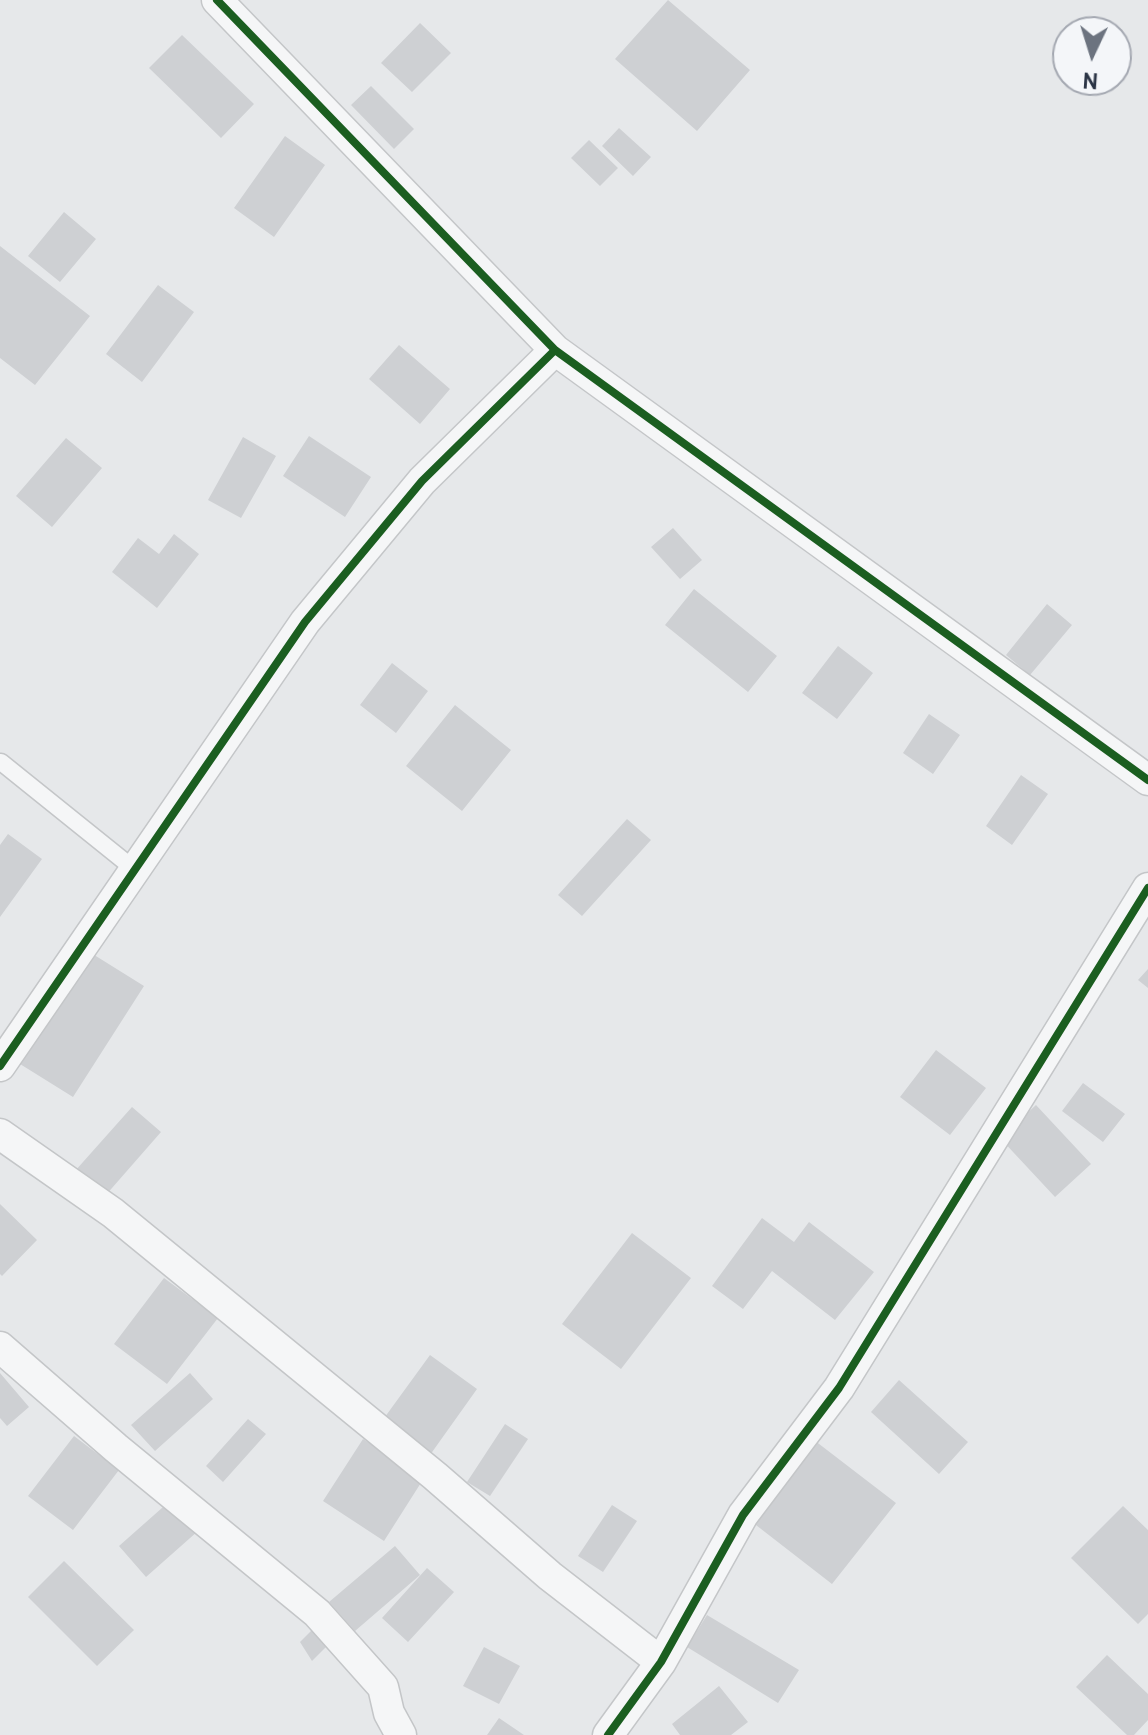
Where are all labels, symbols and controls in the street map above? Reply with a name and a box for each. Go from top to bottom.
north arrow [1052,16,1132,96]
text: N [1082,64,1099,92]

